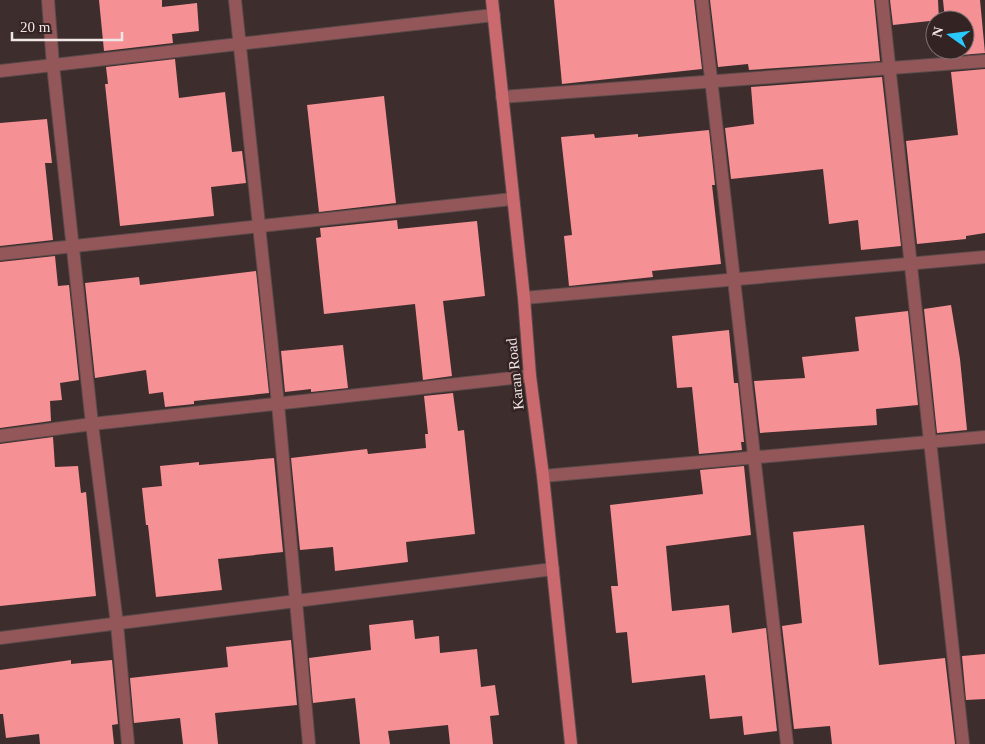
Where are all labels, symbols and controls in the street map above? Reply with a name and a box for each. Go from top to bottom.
scale bar [12,10,122,42]
north arrow [925,10,975,60]
text: 20 m [20,19,51,35]
text: N [929,25,946,39]
street label: Karan Road [503,337,527,411]

